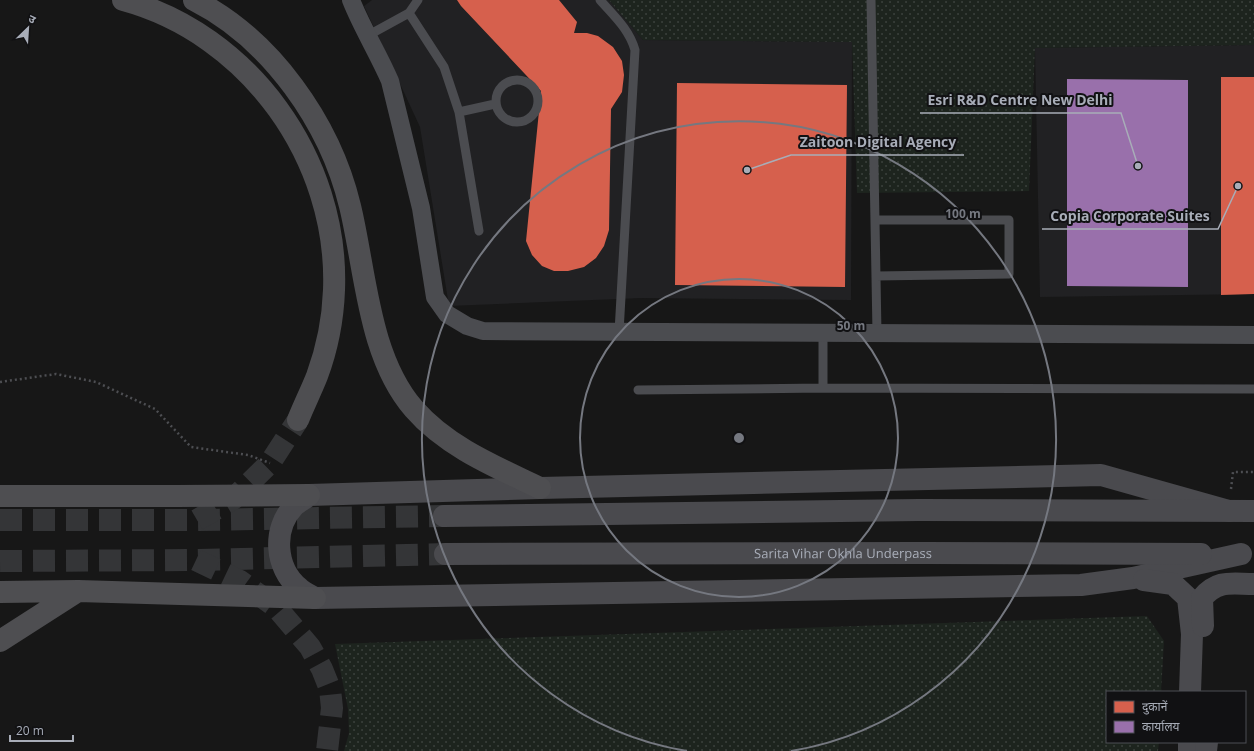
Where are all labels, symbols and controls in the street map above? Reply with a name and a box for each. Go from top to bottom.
north arrow [8,8,48,48]
text: उ [26,10,39,27]
callout: Esri R&D Centre New Delhi [920,87,1121,113]
text: Esri R&D Centre New Delhi [927,90,1113,109]
callout: Zaitoon Digital Agency [791,129,964,155]
text: Zaitoon Digital Agency [800,132,956,151]
callout: Copia Corporate Suites [1042,203,1218,229]
text: 100 m [945,205,981,222]
text: Copia Corporate Suites [1050,206,1210,225]
text: 50 m [837,317,865,334]
centre of rings [732,431,746,445]
street label: Sarita Vihar Okhla Underpass [754,544,932,562]
legend [1106,691,1246,743]
text: दुकानें [1142,698,1168,715]
scale bar [10,717,73,743]
text: कार्यालय [1142,718,1181,735]
text: 20 m [16,722,44,739]

